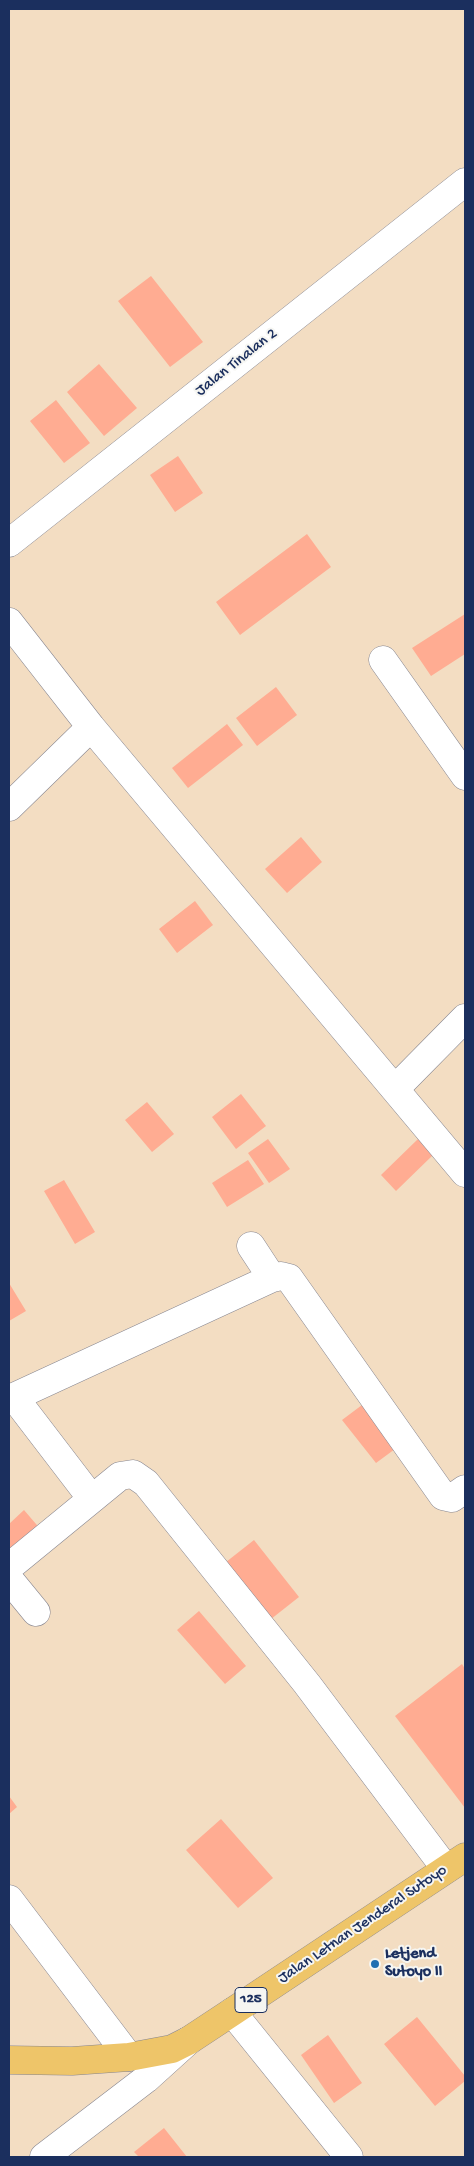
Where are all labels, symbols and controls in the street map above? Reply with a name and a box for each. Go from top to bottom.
street label: Jalan Tinalan 2 [192,325,282,401]
street label: Jalan Letnan Jenderal Sutoyo [275,1861,451,1989]
place label: Letjend Sutoyo II [385,1945,442,1983]
marker: Letjend Sutoyo II [369,1958,381,1970]
road number: 125 [235,1988,267,2012]

